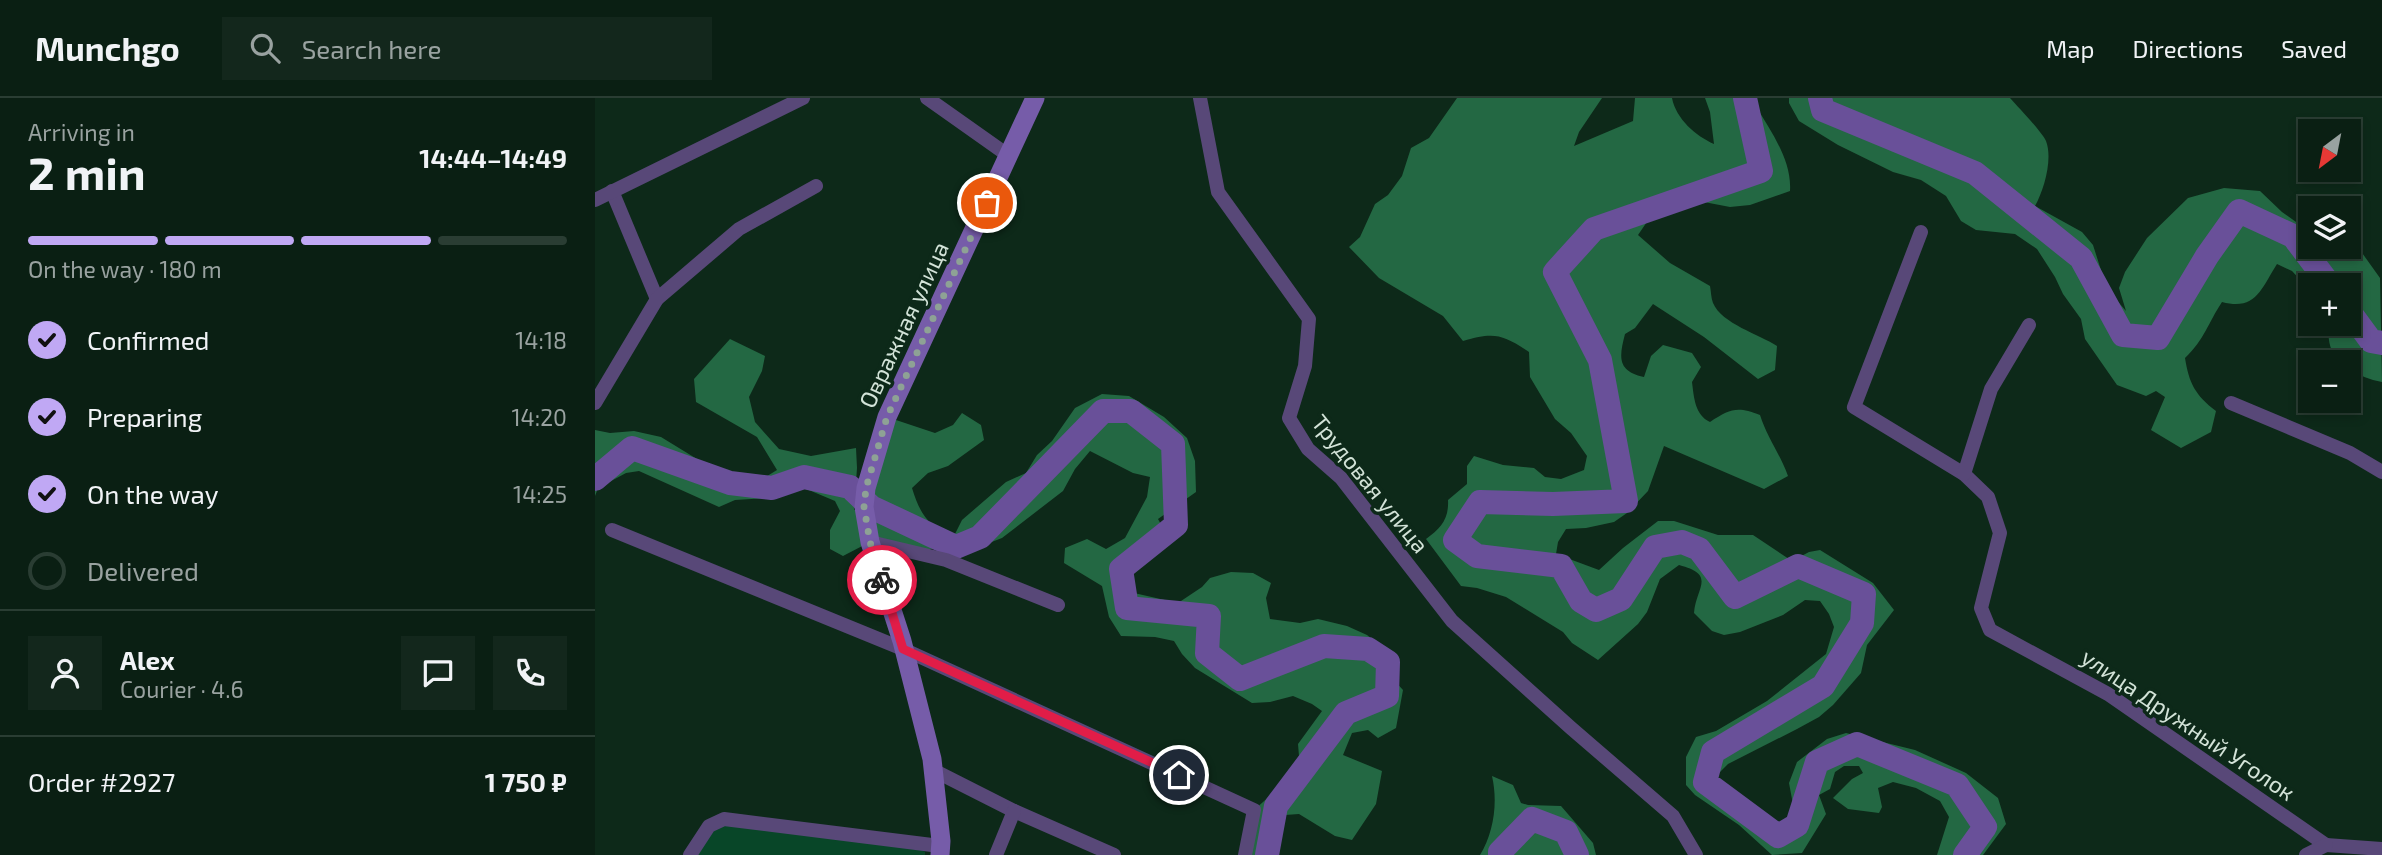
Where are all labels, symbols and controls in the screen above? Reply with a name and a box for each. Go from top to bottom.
search box [222,17,712,80]
text: Munchgo [35,28,180,68]
icon: search [246,29,284,67]
text: Search here [302,33,441,64]
text: Map [2046,34,2094,63]
text: Directions [2132,34,2243,63]
text: Saved [2281,34,2347,63]
text: Arriving in [28,118,135,146]
north arrow [2298,119,2361,182]
map controls [2298,119,2361,413]
text: 14:44–14:49 [419,142,567,173]
text: 2 min [28,144,146,199]
pin [957,173,1017,233]
icon: bag [968,184,1006,222]
button: layers [2298,196,2361,259]
street label: Овражная улица [852,237,955,413]
text: On the way · 180 m [28,255,222,283]
button: + [2298,273,2361,336]
icon: check [28,321,66,359]
text: Confirmed [87,324,210,355]
text: 14:18 [515,326,567,354]
button: − [2298,350,2361,413]
icon: check [28,398,66,436]
text: Preparing [87,401,202,432]
text: 14:20 [511,403,567,431]
street label: Трудовая улица [1306,409,1435,559]
icon: check [28,475,66,513]
text: On the way [87,478,218,509]
text: 14:25 [513,480,567,508]
courier [847,545,917,615]
text: Delivered [87,555,199,586]
icon: bike [863,561,901,599]
button: person [28,636,102,710]
button: chat [401,636,475,710]
button: phone [493,636,567,710]
street label: улица Дружный Уголок [2076,642,2301,807]
text: Alex [120,644,175,675]
text: Courier · 4.6 [120,675,244,703]
pin [1149,745,1209,805]
icon: home [1160,756,1198,794]
text: Order #2927 [28,766,175,797]
text: 1 750 ₽ [485,766,567,797]

